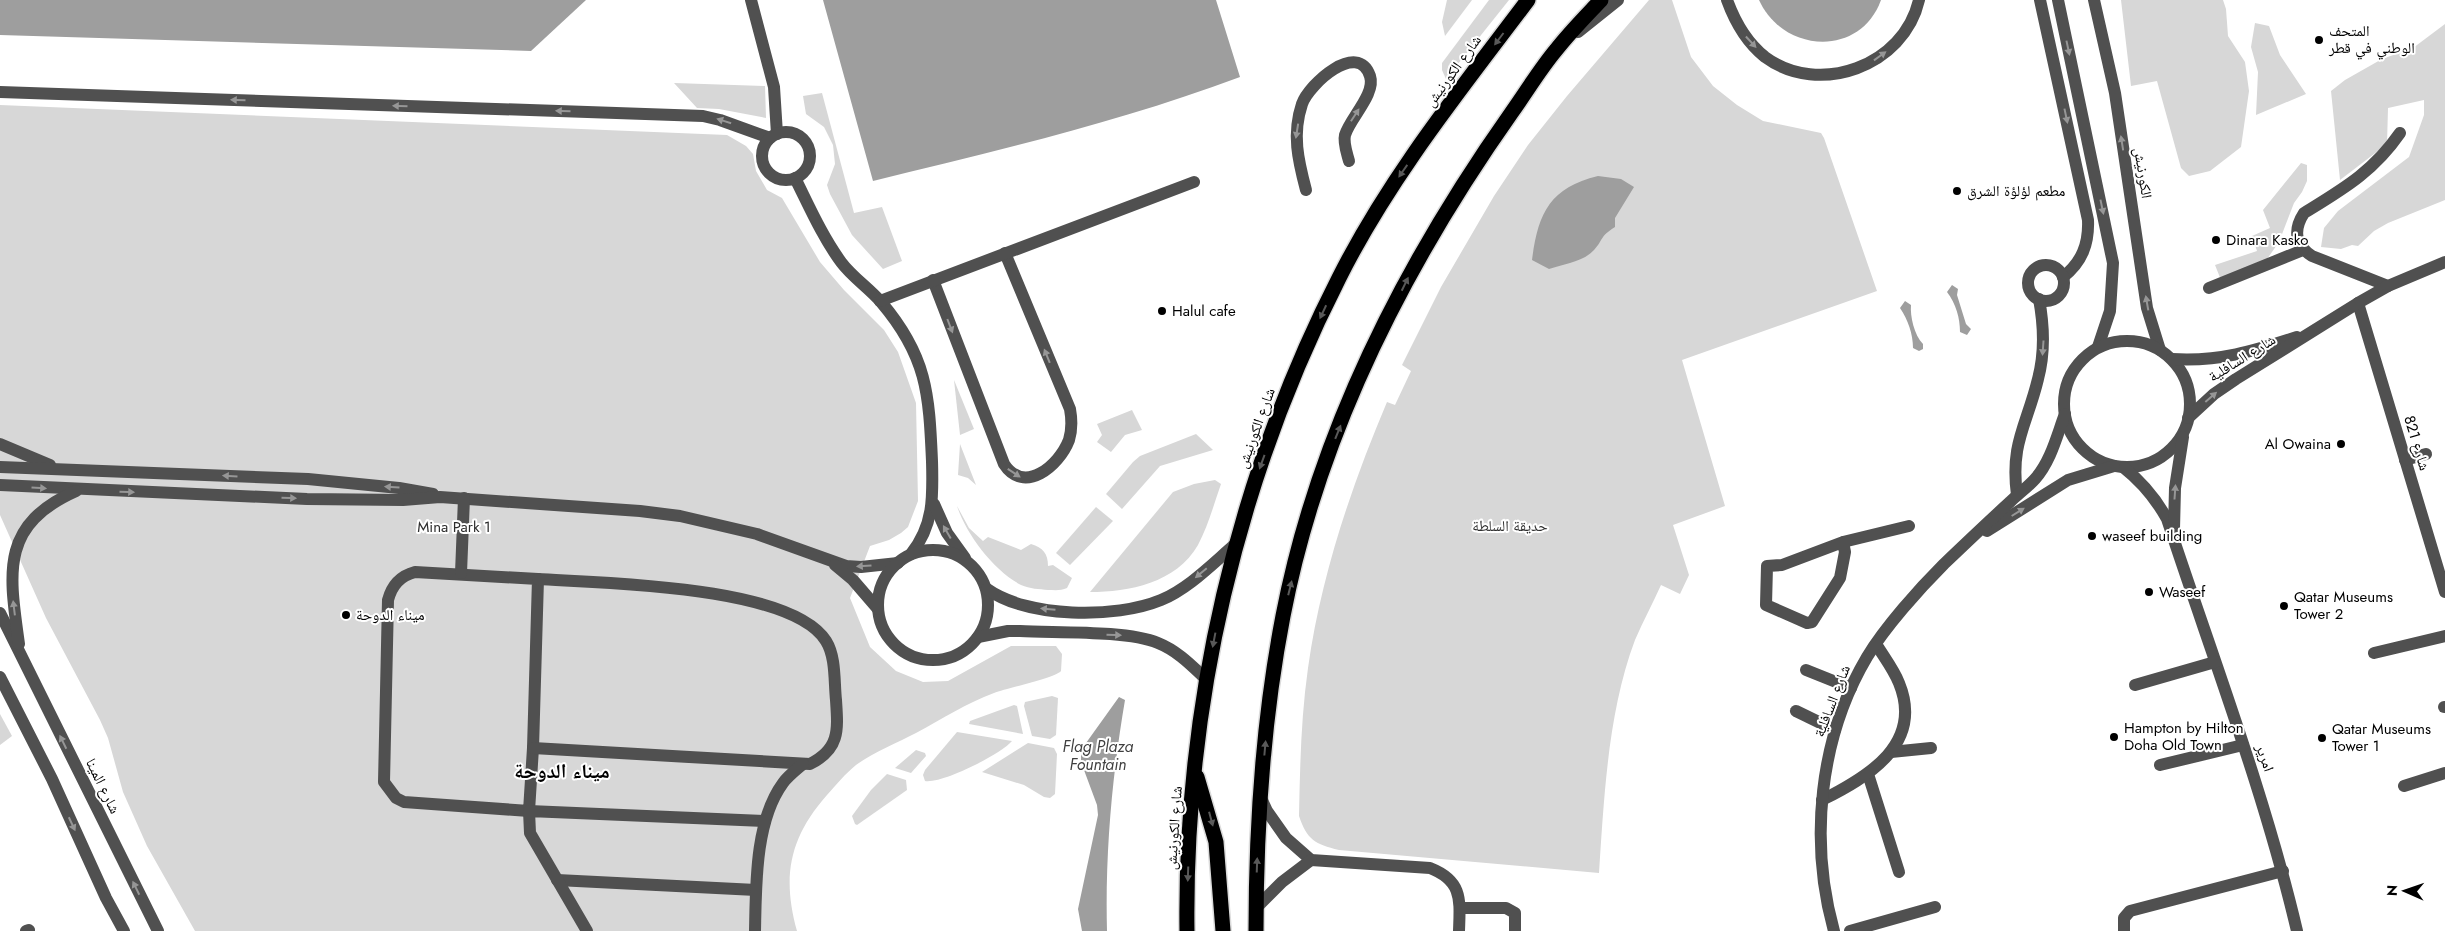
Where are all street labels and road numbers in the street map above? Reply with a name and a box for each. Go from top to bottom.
street label: شارع الكورنيش [1419,30,1487,112]
street label: الكورنيش [2128,146,2158,200]
street label: شارع السافلية [2204,329,2280,387]
street label: شارع الكورنيش [1231,385,1281,471]
street label: شارع 821 [2398,413,2436,473]
street label: شارع السافلية [1808,662,1856,740]
street label: امرير [2250,740,2280,775]
street label: شارع المينا [80,754,126,818]
street label: شارع الكورنيش [1160,785,1188,871]

